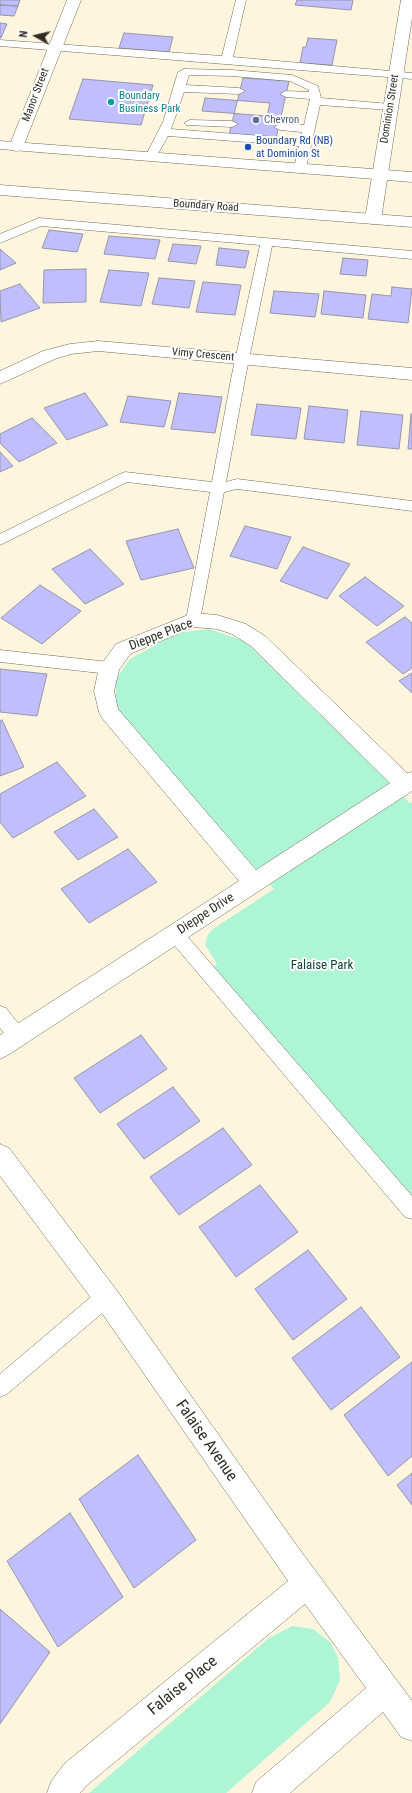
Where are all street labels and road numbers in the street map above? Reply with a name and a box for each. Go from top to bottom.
street label: Manor Street [20,66,52,124]
street label: Dominion Street [378,74,402,144]
street label: Boundary Road [173,197,239,215]
street label: Vimy Crescent [171,346,235,364]
street label: Dieppe Place [127,616,195,654]
street label: Dieppe Drive [175,890,237,938]
street label: Falaise Avenue [171,1397,241,1485]
street label: Falaise Place [144,1652,222,1720]

